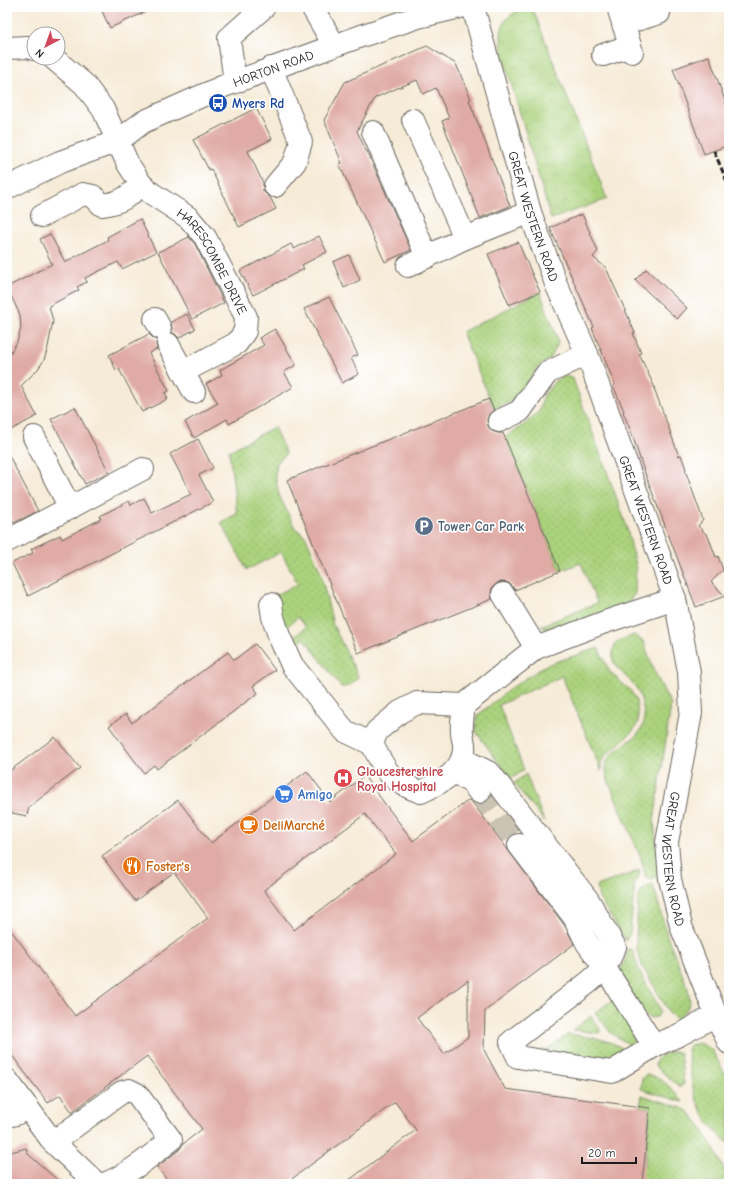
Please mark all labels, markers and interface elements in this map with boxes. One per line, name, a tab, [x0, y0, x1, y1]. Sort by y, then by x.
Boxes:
north arrow	[26, 26, 66, 66]
text: N	[33, 46, 47, 60]
street label: HORTON ROAD	[231, 47, 316, 90]
bus stop icon: Myers Rd	[207, 92, 229, 114]
place label: Myers Rd	[232, 96, 284, 111]
street label: GREAT WESTERN ROAD	[505, 150, 561, 284]
street label: HARESCOMBE DRIVE	[174, 205, 250, 317]
street label: GREAT WESTERN ROAD	[616, 453, 676, 586]
parking icon: Tower Car Park	[413, 515, 435, 537]
place label: Tower Car Park	[438, 519, 525, 534]
place label: Gloucestershire Royal Hospital	[357, 764, 444, 794]
hospital icon: Gloucestershire Royal Hospital	[332, 767, 354, 789]
supermarket icon: Amigo	[273, 783, 295, 805]
place label: Amigo	[298, 787, 333, 802]
street label: GREAT WESTERN ROAD	[658, 791, 688, 928]
cafe icon: DeliMarché	[238, 814, 260, 836]
place label: DeliMarché	[263, 818, 326, 833]
restaurant icon: Foster's	[121, 855, 143, 877]
place label: Foster's	[146, 859, 190, 874]
scale bar	[582, 1139, 636, 1165]
text: 20 m	[588, 1146, 616, 1160]

